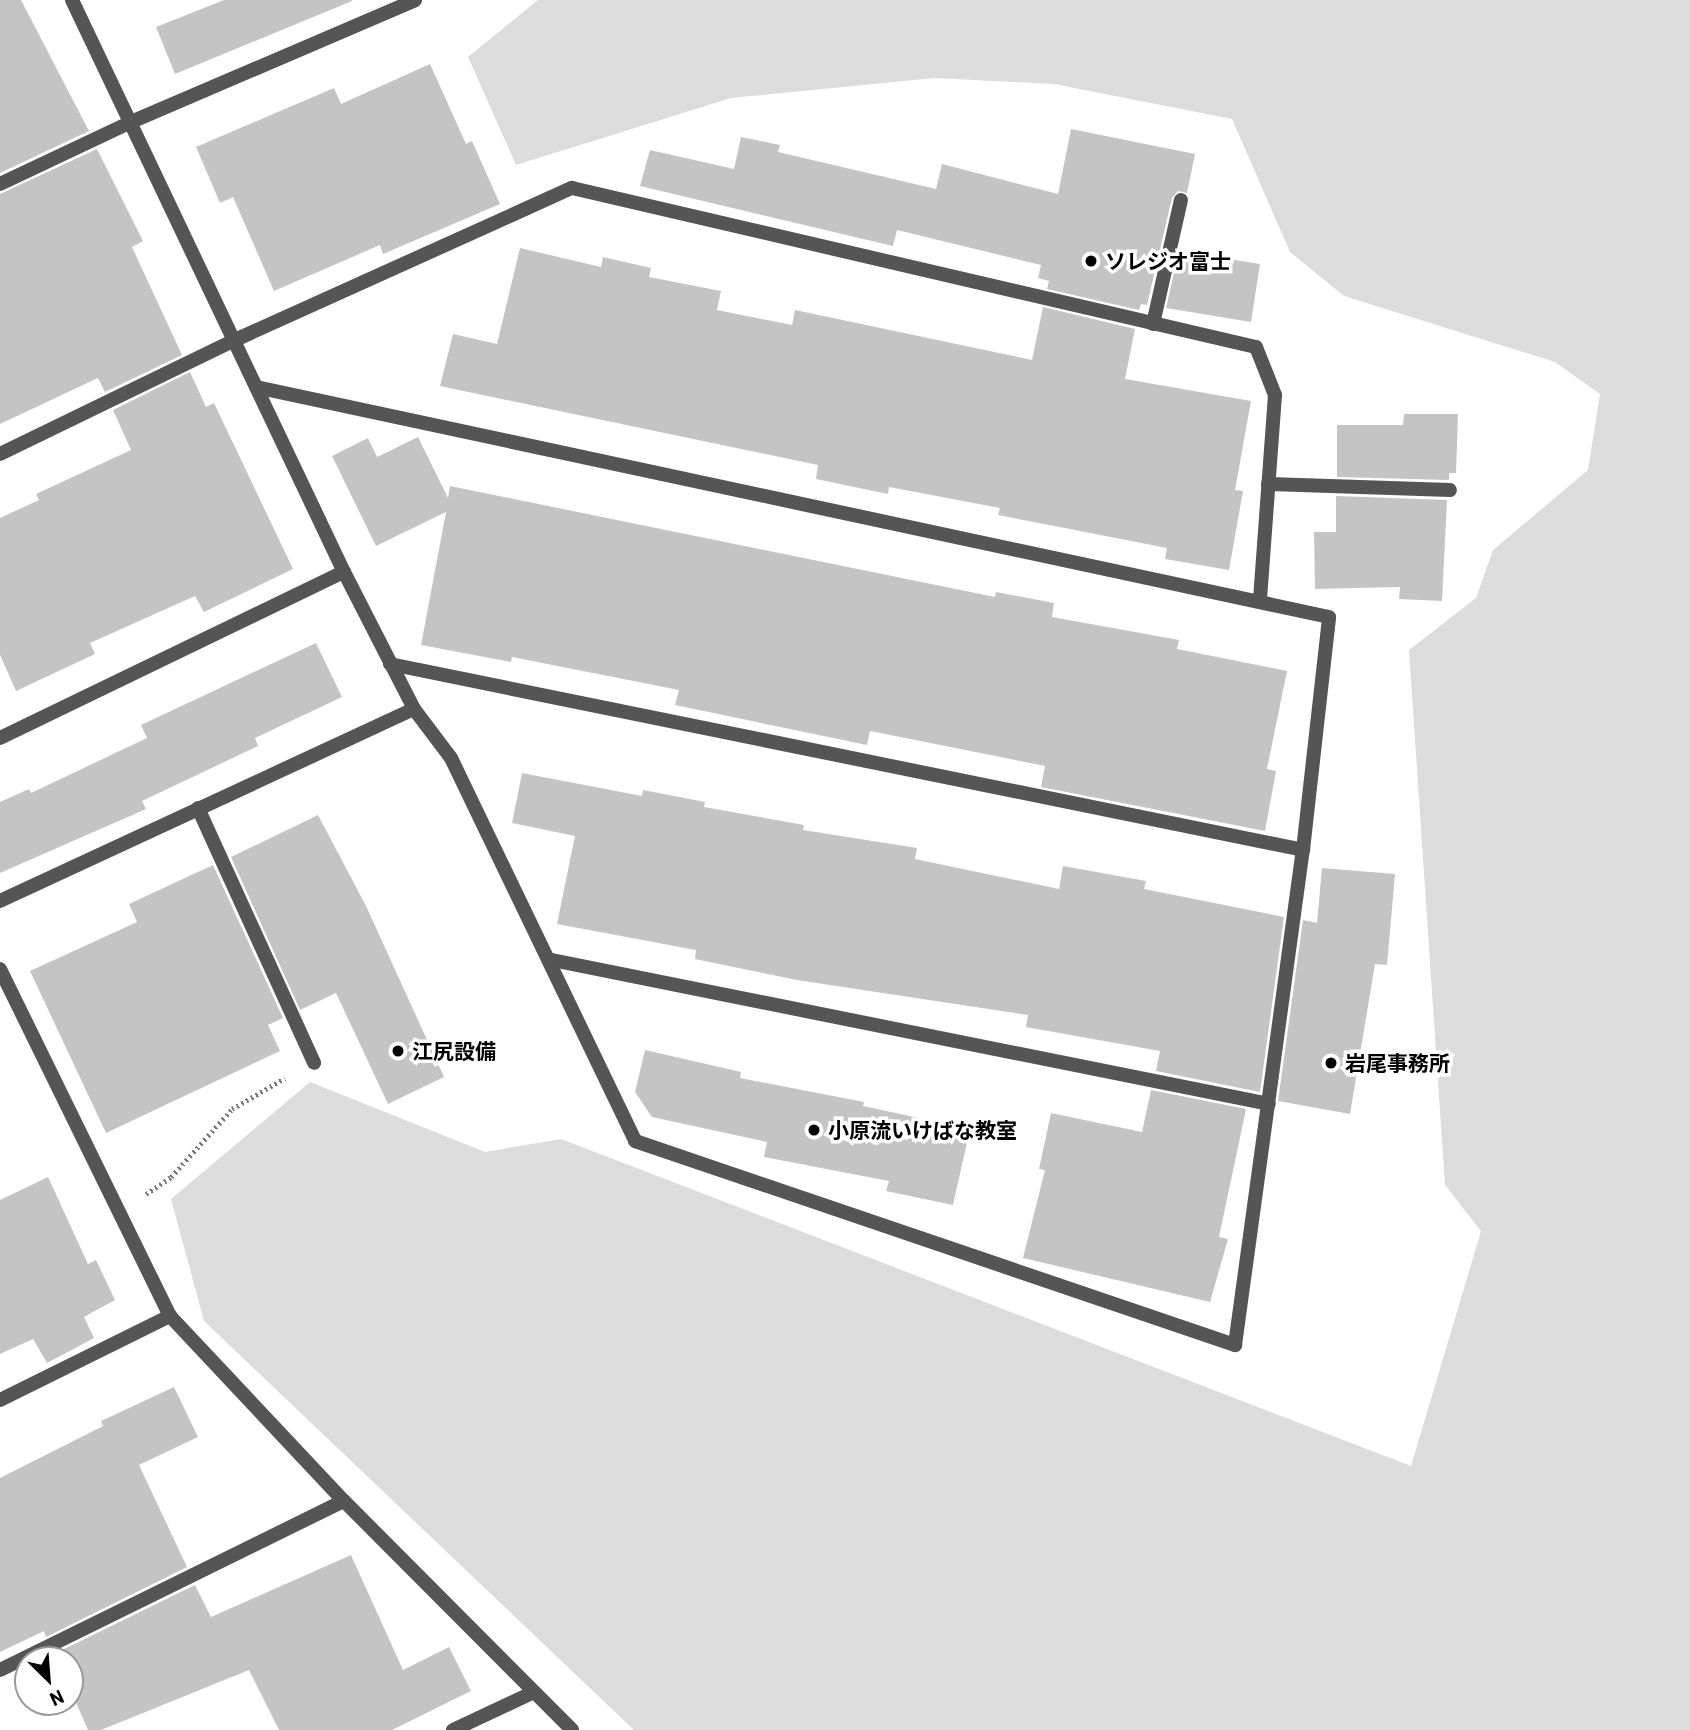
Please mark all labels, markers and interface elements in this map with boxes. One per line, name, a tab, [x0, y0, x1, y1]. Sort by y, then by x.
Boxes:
place label: ソレジオ富士	[1105, 248, 1231, 274]
marker: ソレジオ富士	[1083, 253, 1099, 269]
place label: 江尻設備	[412, 1038, 496, 1064]
marker: 江尻設備	[390, 1043, 406, 1059]
place label: 岩尾事務所	[1345, 1050, 1450, 1076]
marker: 岩尾事務所	[1323, 1055, 1339, 1071]
place label: 小原流いけばな教室	[828, 1117, 1017, 1143]
marker: 小原流いけばな教室	[806, 1122, 822, 1138]
north arrow	[14, 1646, 84, 1716]
text: N	[47, 1686, 68, 1712]

